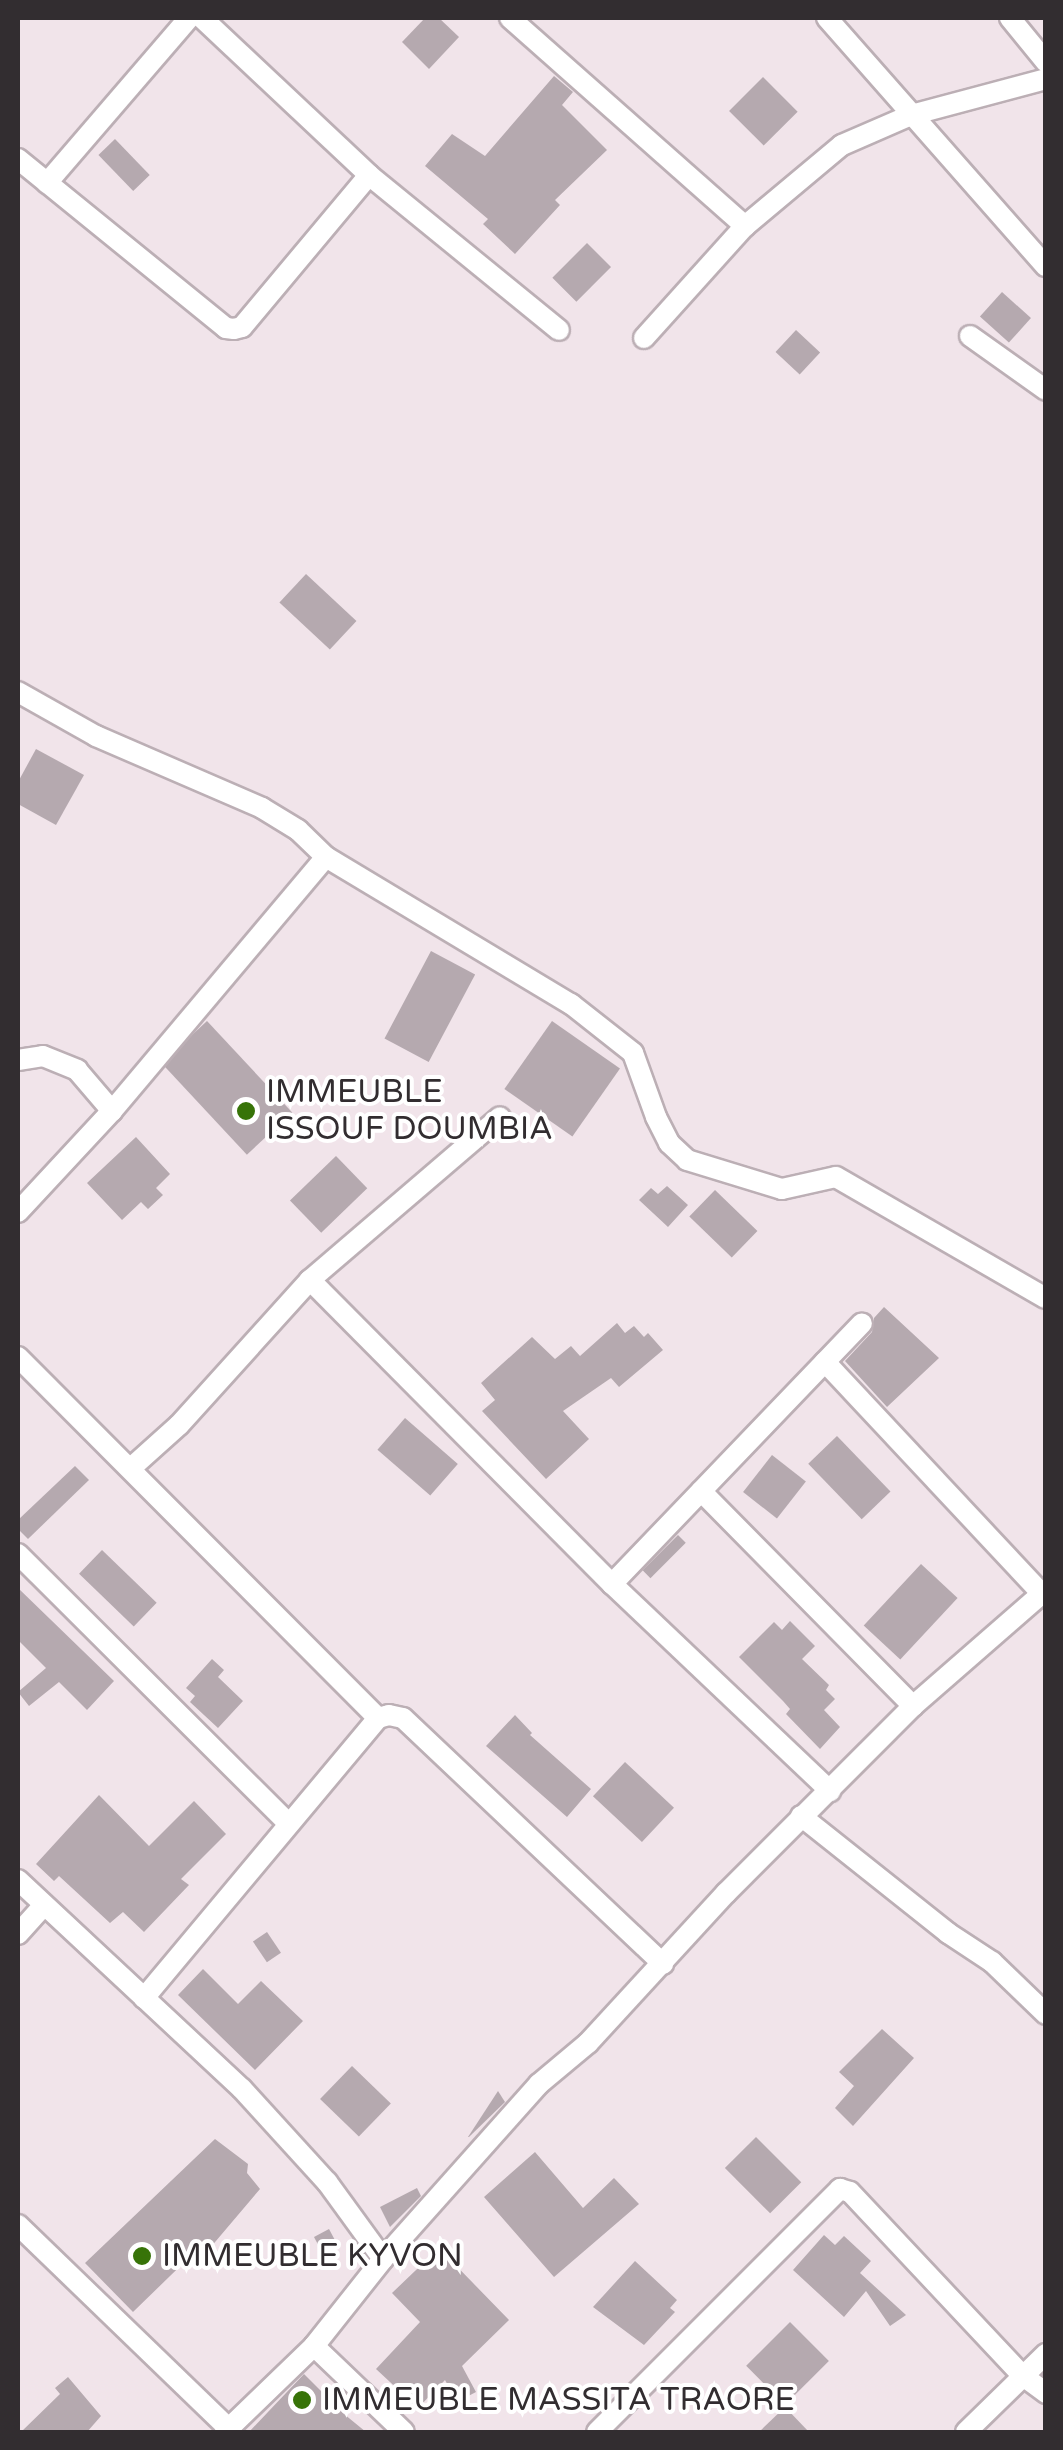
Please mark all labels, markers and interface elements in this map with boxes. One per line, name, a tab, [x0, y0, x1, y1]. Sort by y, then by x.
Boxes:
place label: IMMEUBLE ISSOUF DOUMBIA	[266, 1074, 553, 1149]
marker: IMMEUBLE ISSOUF DOUMBIA	[235, 1100, 257, 1122]
place label: IMMEUBLE KYVON	[162, 2237, 463, 2275]
marker: IMMEUBLE KYVON	[131, 2245, 153, 2267]
place label: IMMEUBLE MASSITA TRAORE	[322, 2381, 795, 2419]
marker: IMMEUBLE MASSITA TRAORE	[291, 2389, 313, 2411]

